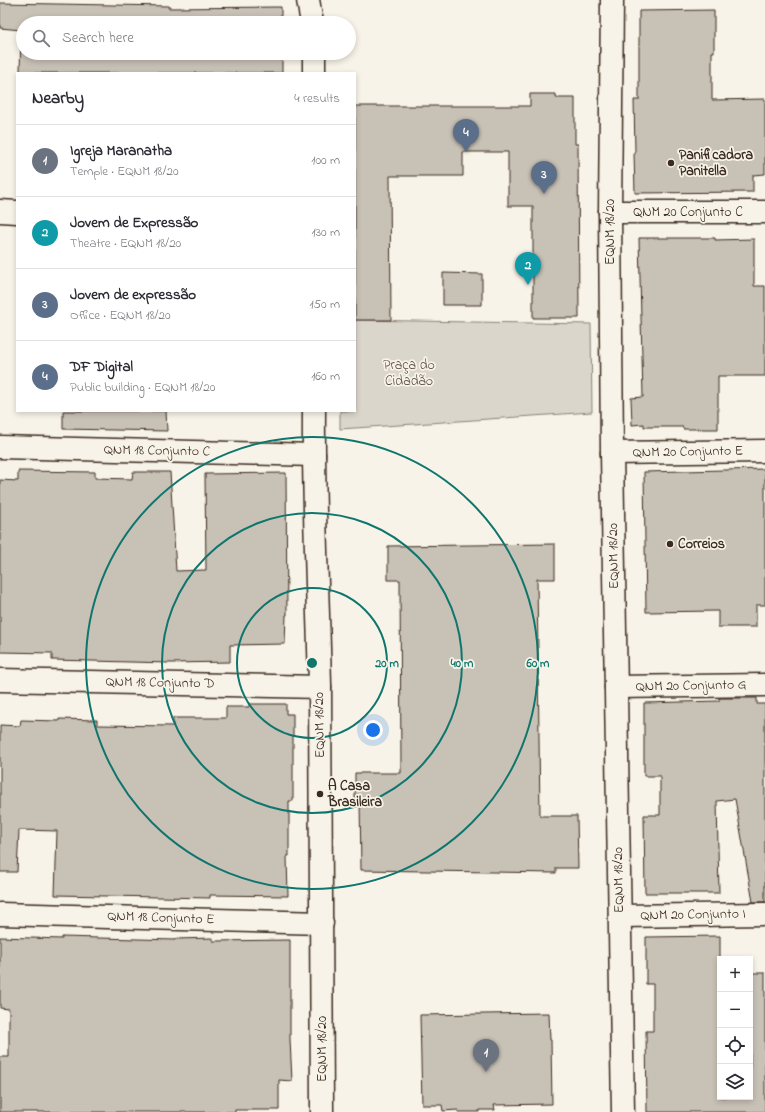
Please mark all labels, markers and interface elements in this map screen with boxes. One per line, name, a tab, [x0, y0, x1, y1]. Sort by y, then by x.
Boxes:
search box	[16, 16, 356, 60]
icon: search	[30, 27, 52, 49]
text: Search here	[62, 27, 134, 49]
text: Nearby	[32, 86, 84, 111]
text: 4 results	[294, 89, 340, 108]
pin: 4	[453, 119, 479, 152]
text: Igreja Maranatha	[70, 140, 172, 162]
place label: Panificadora Panitella	[679, 145, 754, 182]
text: 1	[43, 151, 47, 170]
text: 100 m	[311, 151, 340, 170]
marker: Panificadora Panitella	[666, 158, 676, 168]
pin: 3	[531, 161, 557, 194]
text: Temple · EQNM 18/20	[70, 162, 179, 181]
street label: EQNM 18/20	[600, 199, 621, 265]
street label: QNM 20 Conjunto C	[633, 202, 743, 223]
text: Jovem de Expressão	[70, 212, 198, 234]
text: 2	[42, 223, 48, 242]
text: 130 m	[312, 223, 340, 242]
text: Theatre · EQNM 18/20	[70, 234, 181, 253]
pin: 2	[515, 252, 541, 285]
text: Jovem de expressão	[70, 284, 196, 306]
text: 3	[42, 295, 48, 314]
text: 150 m	[309, 295, 340, 314]
text: Office · EQNM 18/20	[70, 306, 171, 325]
park label: Praça do Cidadão	[383, 355, 435, 392]
text: DF Digital	[70, 356, 133, 378]
text: 4	[42, 367, 48, 386]
text: 160 m	[311, 367, 340, 386]
text: Public building · EQNM 18/20	[70, 378, 215, 397]
street label: QNM 18 Conjunto C	[104, 440, 211, 462]
street label: QNM 20 Conjunto E	[633, 441, 743, 463]
street label: EQNM 18/20	[603, 523, 625, 589]
place label: Correios	[678, 534, 725, 555]
marker: Correios	[665, 539, 675, 549]
text: 20 m	[374, 655, 399, 673]
text: 40 m	[450, 655, 474, 673]
text: 60 m	[526, 655, 550, 673]
centre of rings	[305, 656, 319, 670]
street label: QNM 18 Conjunto D	[105, 672, 215, 694]
street label: QNM 20 Conjunto G	[635, 675, 747, 697]
street label: EQNM 18/20	[309, 692, 331, 758]
your location	[363, 720, 383, 740]
place label: A Casa Brasileira	[327, 776, 382, 813]
marker: A Casa Brasileira	[315, 789, 325, 799]
street label: EQNM 18/20	[608, 847, 630, 913]
street label: QNM 20 Conjunto I	[640, 904, 746, 926]
street label: QNM 18 Conjunto E	[107, 906, 215, 930]
map controls	[717, 956, 753, 1100]
button: +	[717, 956, 753, 992]
button: −	[717, 992, 753, 1028]
street label: EQNM 18/20	[312, 1016, 333, 1082]
button: locate	[717, 1028, 753, 1064]
pin: 1	[473, 1039, 499, 1072]
button: layers	[717, 1064, 753, 1100]

